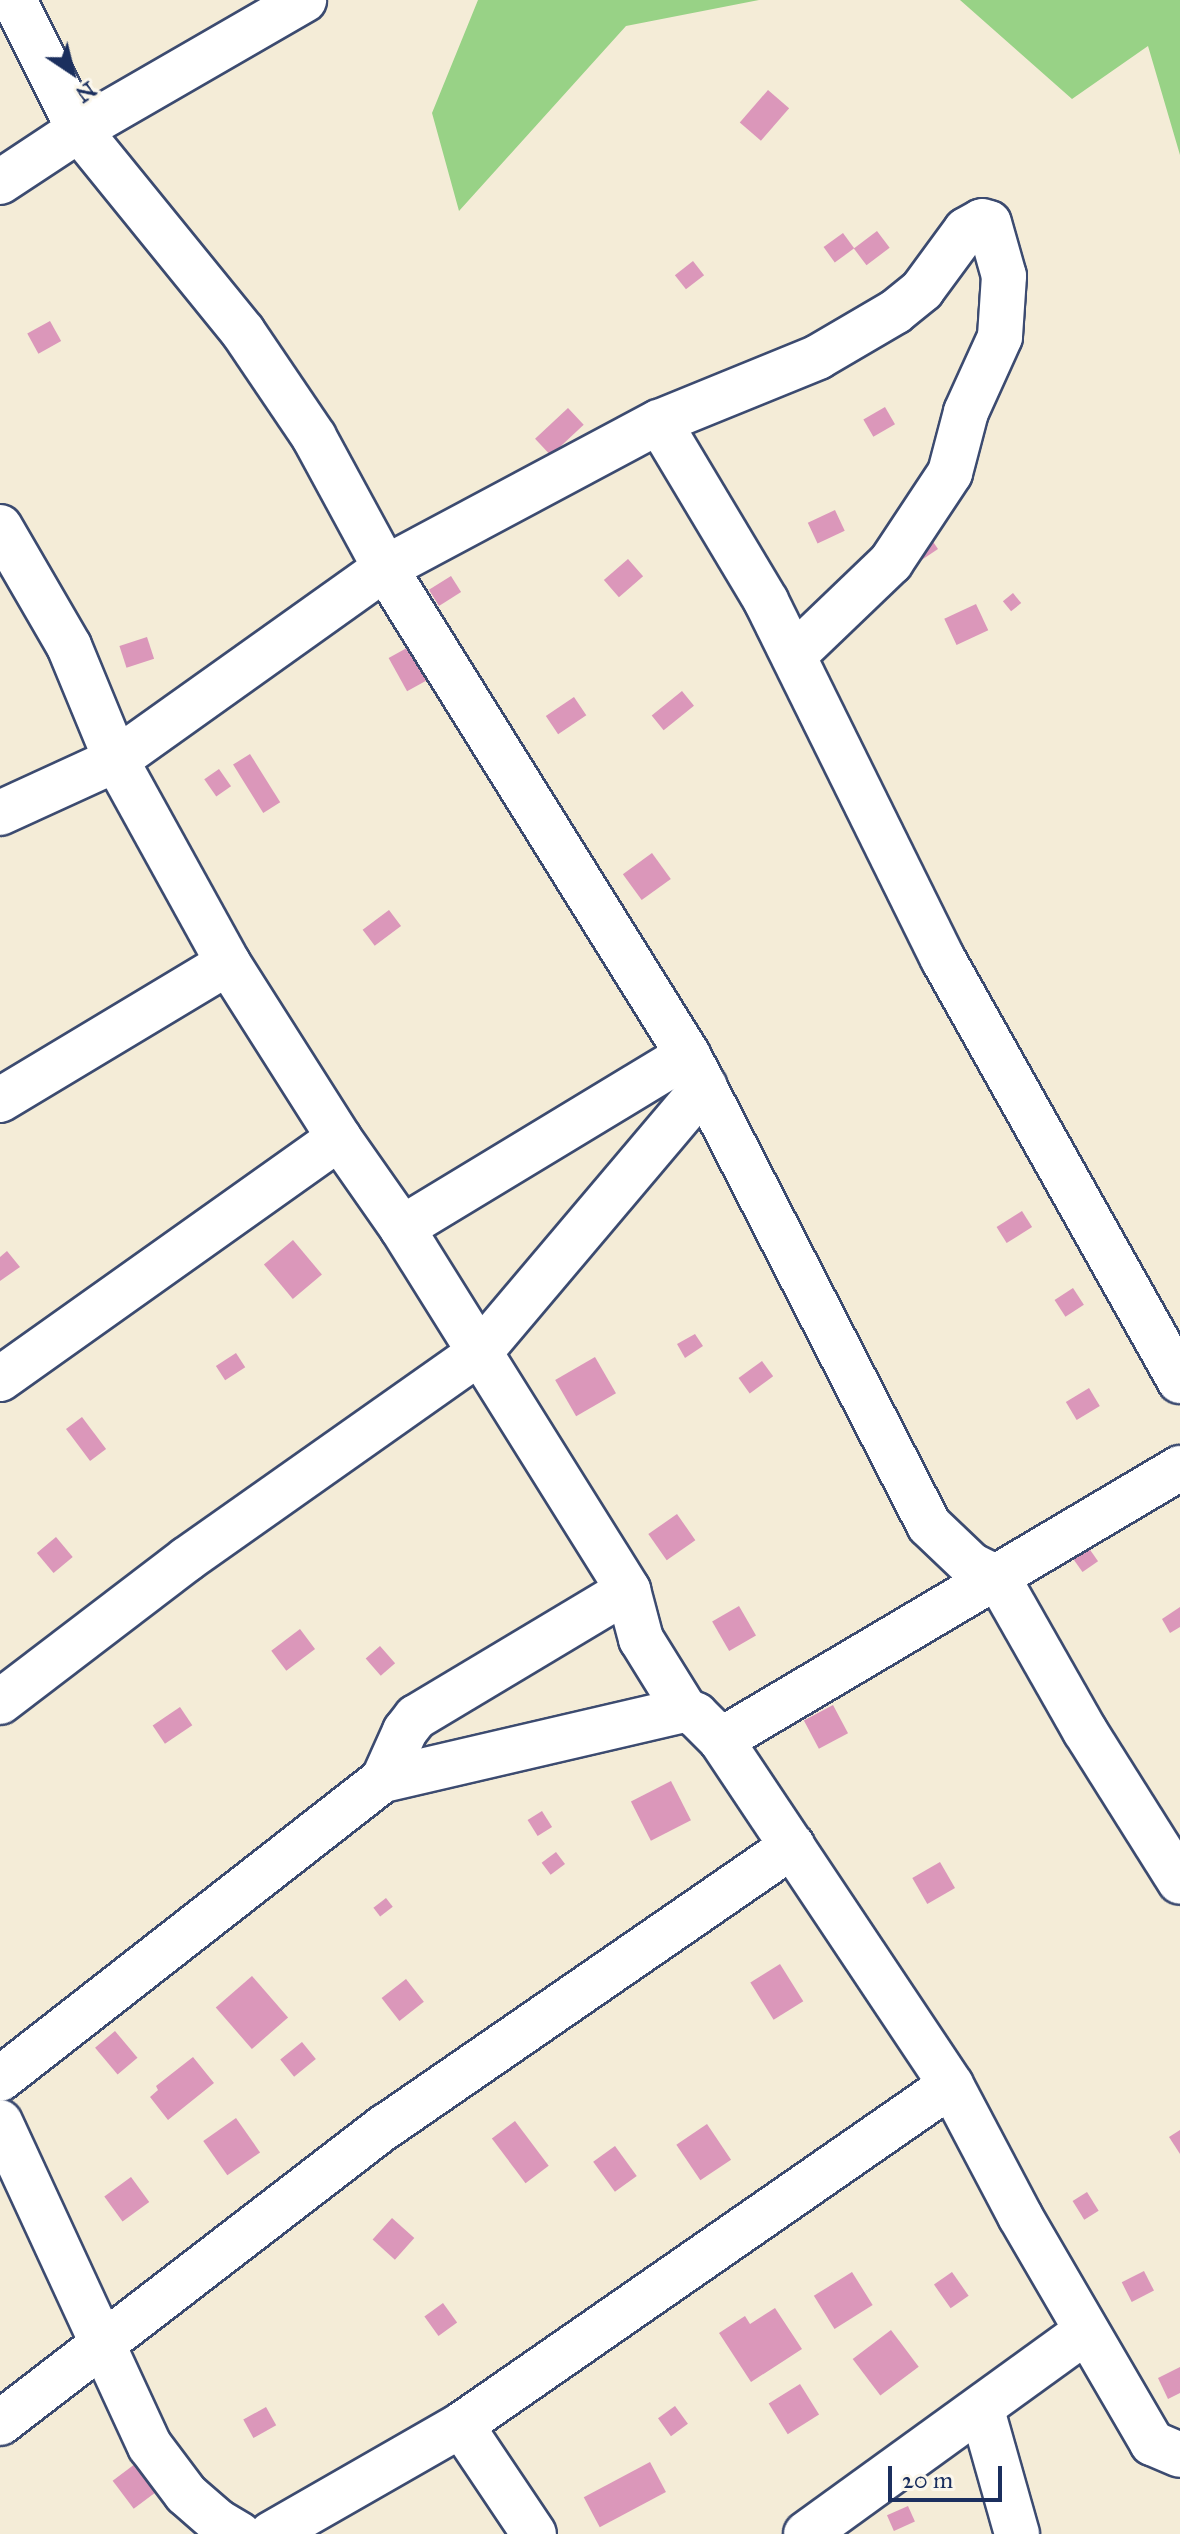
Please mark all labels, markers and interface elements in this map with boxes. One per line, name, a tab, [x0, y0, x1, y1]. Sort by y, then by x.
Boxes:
north arrow	[32, 32, 112, 112]
text: N	[71, 76, 101, 108]
scale bar	[892, 2450, 1006, 2500]
text: 20 m	[902, 2465, 953, 2495]

